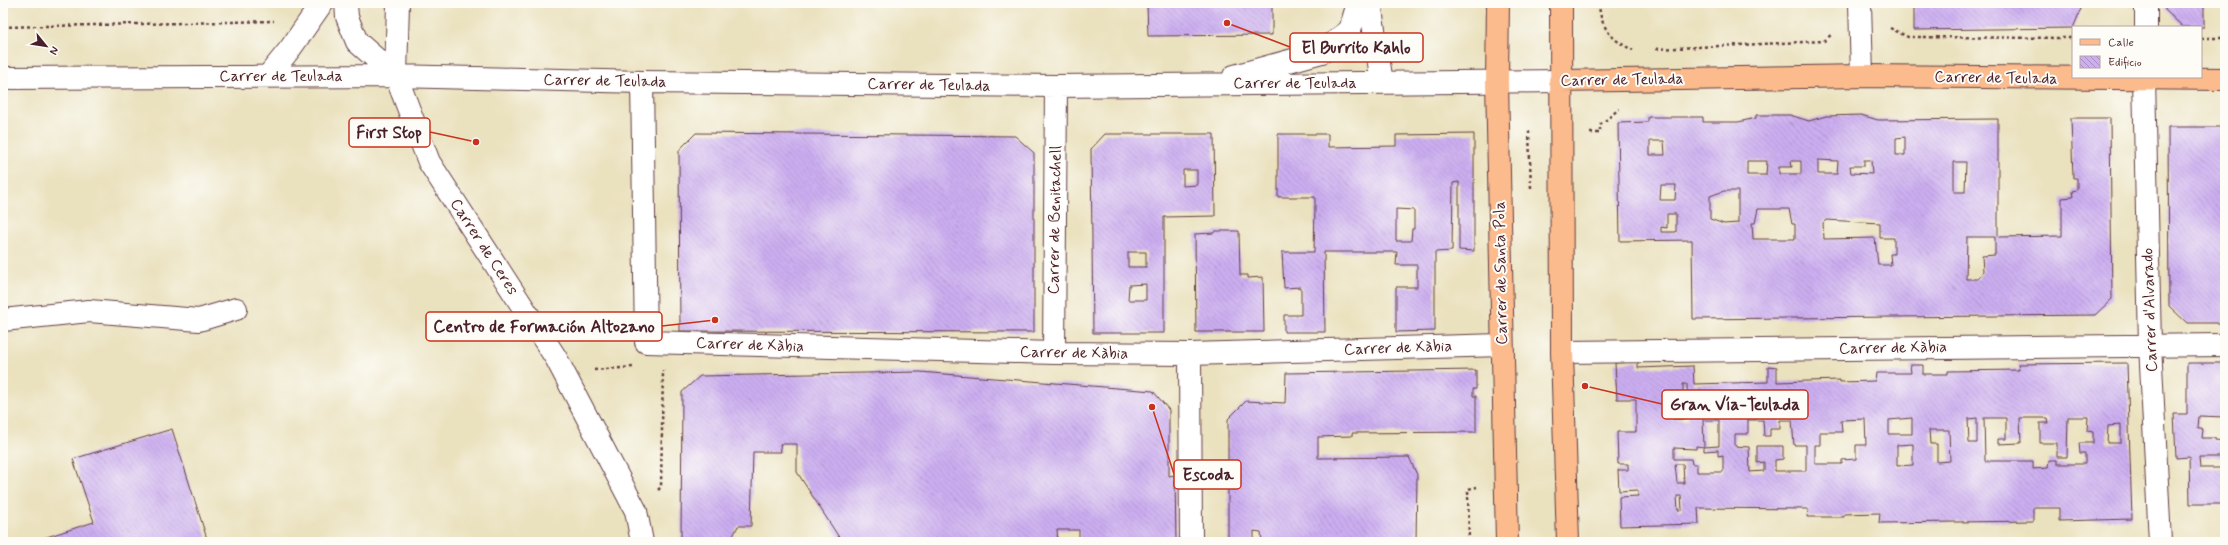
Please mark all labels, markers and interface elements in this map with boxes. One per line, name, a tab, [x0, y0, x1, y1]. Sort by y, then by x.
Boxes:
north arrow	[26, 26, 66, 66]
legend	[2072, 26, 2202, 78]
callout: El Burrito Kahlo	[1290, 33, 1423, 62]
text: Calle	[2108, 35, 2134, 51]
text: El Burrito Kahlo	[1301, 37, 1411, 59]
text: N	[46, 44, 62, 57]
text: Edificio	[2108, 55, 2142, 71]
street label: Carrer de Teulada	[219, 66, 343, 87]
street label: Carrer de Teulada	[1934, 66, 2058, 90]
street label: Carrer de Teulada	[1560, 68, 1684, 92]
street label: Carrer de Teulada	[543, 69, 667, 93]
street label: Carrer de Teulada	[867, 73, 991, 97]
street label: Carrer de Teulada	[1233, 73, 1357, 94]
callout: First Stop	[349, 118, 430, 147]
text: First Stop	[356, 122, 422, 144]
street label: Carrer de Benitachell	[1043, 145, 1067, 295]
street label: Carrer de Ceres	[445, 195, 523, 299]
street label: Carrer de Santa Pola	[1489, 201, 1513, 345]
street label: Carrer d'Alvarado	[2137, 247, 2163, 372]
callout: Centro de Formación Altozano	[426, 312, 662, 341]
text: Centro de Formación Altozano	[433, 316, 655, 338]
street label: Carrer de Xàbia	[696, 333, 805, 357]
street label: Carrer de Xàbia	[1344, 336, 1453, 360]
street label: Carrer de Xàbia	[1839, 337, 1947, 359]
street label: Carrer de Xàbia	[1020, 342, 1128, 364]
callout: Gran Vía-Teulada	[1662, 390, 1808, 419]
text: Gran Vía-Teulada	[1670, 394, 1800, 416]
callout: Escoda	[1174, 460, 1241, 489]
text: Escoda	[1182, 464, 1234, 486]

